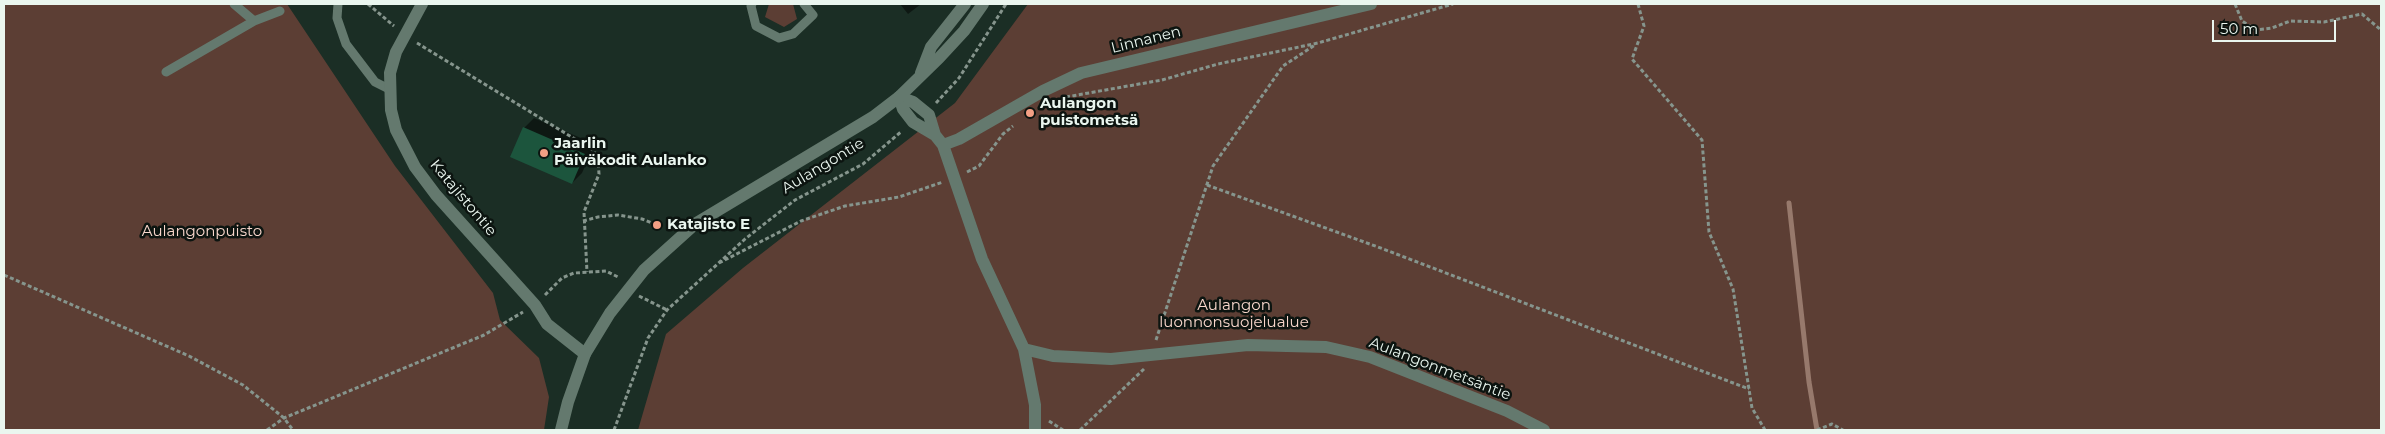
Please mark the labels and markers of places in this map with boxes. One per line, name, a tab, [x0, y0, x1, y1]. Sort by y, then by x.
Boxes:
place label: Aulangon puistometsä	[1040, 95, 1138, 130]
marker: Aulangon puistometsä	[1024, 107, 1036, 119]
place label: Jaarlin Päiväkodit Aulanko	[554, 135, 706, 170]
marker: Jaarlin Päiväkodit Aulanko	[538, 147, 550, 159]
place label: Katajisto E	[667, 216, 750, 234]
marker: Katajisto E	[651, 219, 663, 231]

